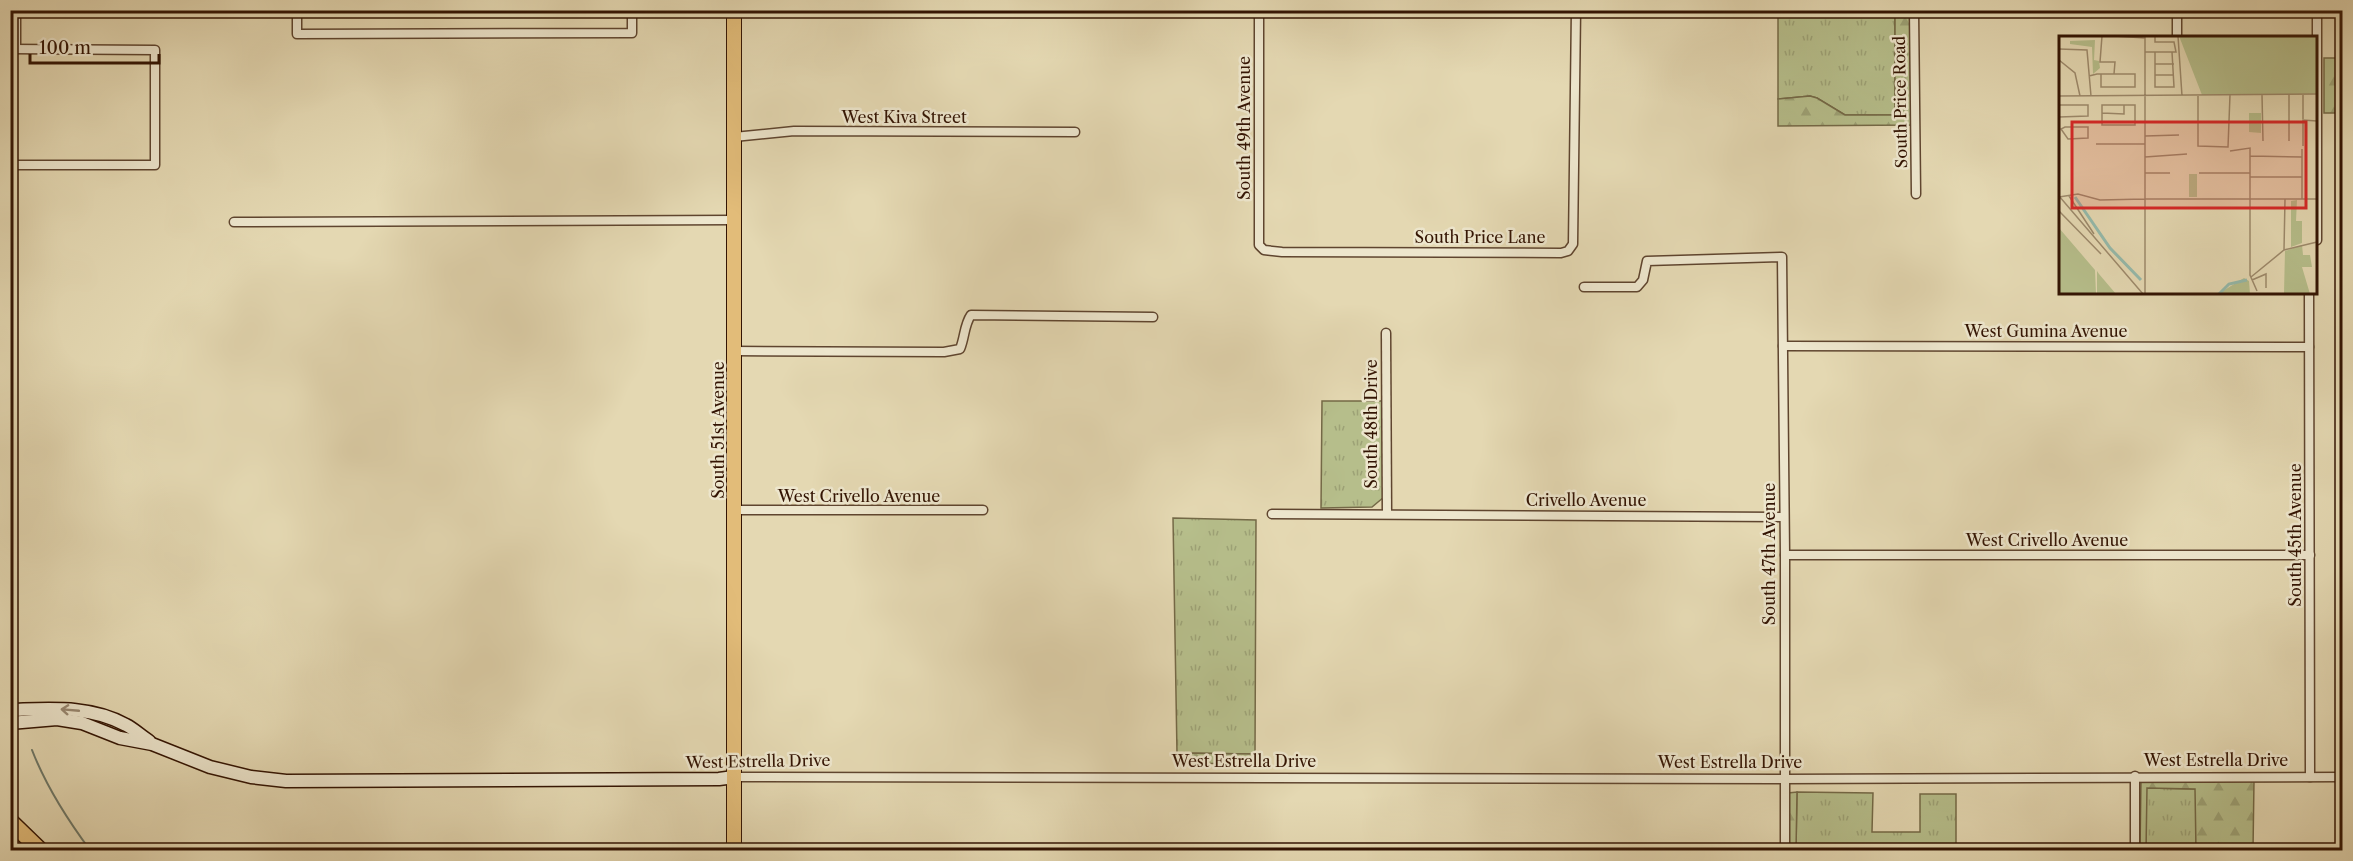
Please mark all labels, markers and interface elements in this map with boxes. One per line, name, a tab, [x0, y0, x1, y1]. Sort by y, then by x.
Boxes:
scale bar	[30, 27, 159, 65]
street label: South Price Road	[1889, 35, 1911, 168]
inset map	[2059, 36, 2317, 294]
text: 100 m	[39, 37, 91, 59]
street label: South 49th Avenue	[1234, 56, 1254, 200]
street label: West Kiva Street	[840, 107, 967, 127]
street label: South Price Lane	[1415, 227, 1545, 247]
street label: West Gumina Avenue	[1963, 321, 2128, 341]
street label: South 48th Drive	[1361, 359, 1381, 489]
street label: South 51st Avenue	[708, 361, 728, 499]
street label: South 45th Avenue	[2285, 463, 2305, 607]
street label: South 47th Avenue	[1759, 483, 1779, 625]
street label: West Crivello Avenue	[777, 486, 940, 506]
street label: Crivello Avenue	[1526, 490, 1646, 510]
street label: West Crivello Avenue	[1965, 530, 2128, 550]
one-way arrow	[60, 704, 80, 715]
street label: West Estrella Drive	[685, 750, 830, 772]
street label: West Estrella Drive	[2143, 750, 2288, 770]
street label: West Estrella Drive	[1171, 751, 1316, 771]
street label: West Estrella Drive	[1657, 752, 1802, 772]

